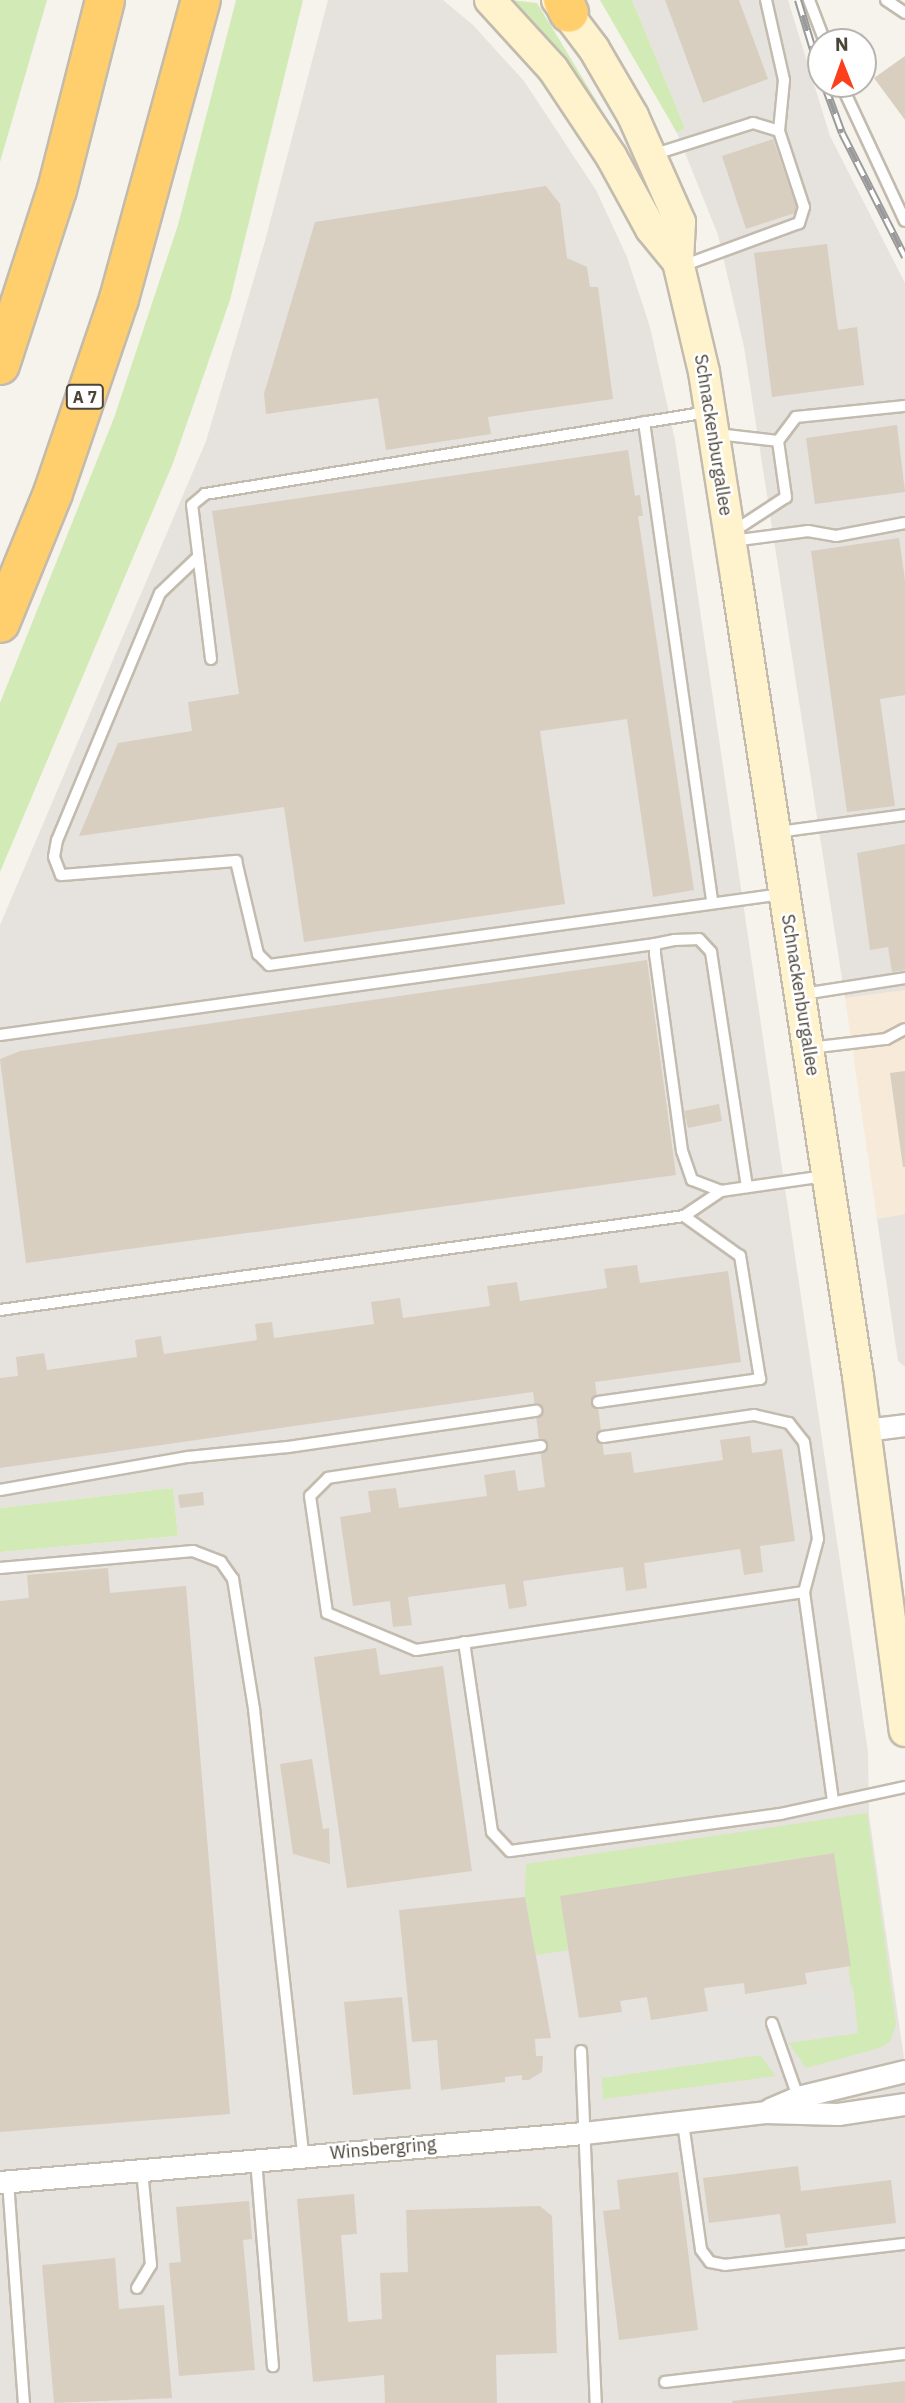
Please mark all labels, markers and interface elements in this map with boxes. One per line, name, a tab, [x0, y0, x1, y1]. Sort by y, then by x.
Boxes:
north arrow	[807, 28, 877, 98]
text: N	[835, 32, 849, 56]
street label: Schnackenburgallee	[690, 353, 736, 517]
road number: A 7	[66, 384, 104, 410]
street label: Schnackenburgallee	[777, 913, 823, 1077]
street label: Winsbergring	[329, 2134, 437, 2164]

